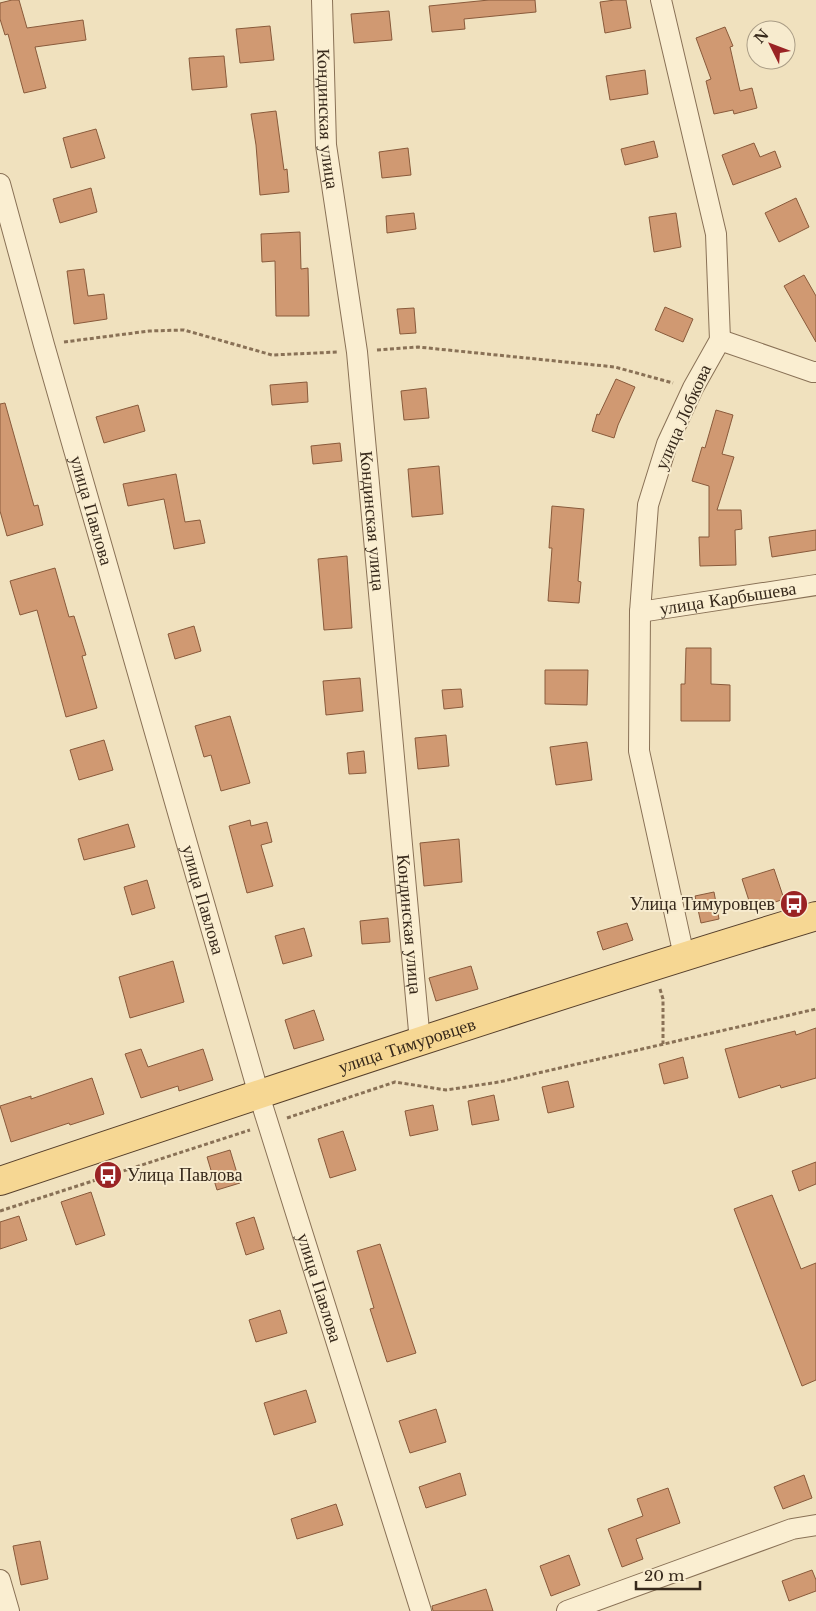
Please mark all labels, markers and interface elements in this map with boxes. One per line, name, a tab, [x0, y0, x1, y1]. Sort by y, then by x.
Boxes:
north arrow	[746, 20, 796, 70]
text: N	[750, 25, 772, 47]
street label: Кондинская улица	[312, 48, 343, 190]
street label: улица Лобкова	[650, 361, 716, 473]
street label: Кондинская улица	[355, 450, 390, 592]
street label: улица Павлова	[65, 453, 118, 568]
street label: улица Карбышева	[658, 577, 798, 620]
street label: улица Павлова	[177, 842, 229, 957]
street label: Кондинская улица	[392, 853, 427, 995]
bus stop icon: Улица Тимуровцев	[779, 889, 809, 919]
place label: Улица Тимуровцев	[630, 893, 775, 915]
street label: улица Тимуровцев	[336, 1013, 478, 1078]
bus stop icon: Улица Павлова	[93, 1160, 123, 1190]
place label: Улица Павлова	[127, 1164, 243, 1186]
street label: улица Павлова	[292, 1230, 347, 1345]
scale bar	[636, 1558, 700, 1590]
text: 20 m	[644, 1566, 684, 1585]

